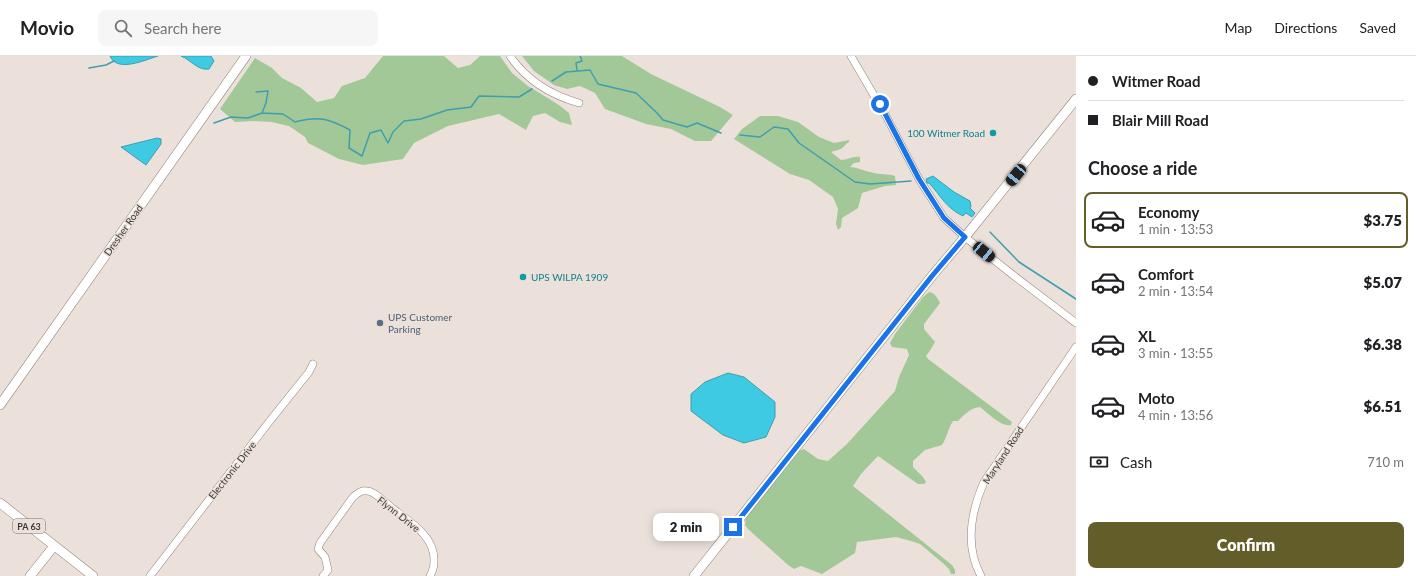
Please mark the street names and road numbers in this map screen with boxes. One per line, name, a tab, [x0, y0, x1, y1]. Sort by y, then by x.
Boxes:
street label: Dresher Road	[101, 202, 145, 258]
street label: Maryland Road	[980, 424, 1026, 486]
street label: Electronic Drive	[206, 439, 258, 501]
street label: Flynn Drive	[375, 494, 423, 534]
road number: PA 63	[13, 519, 45, 533]

